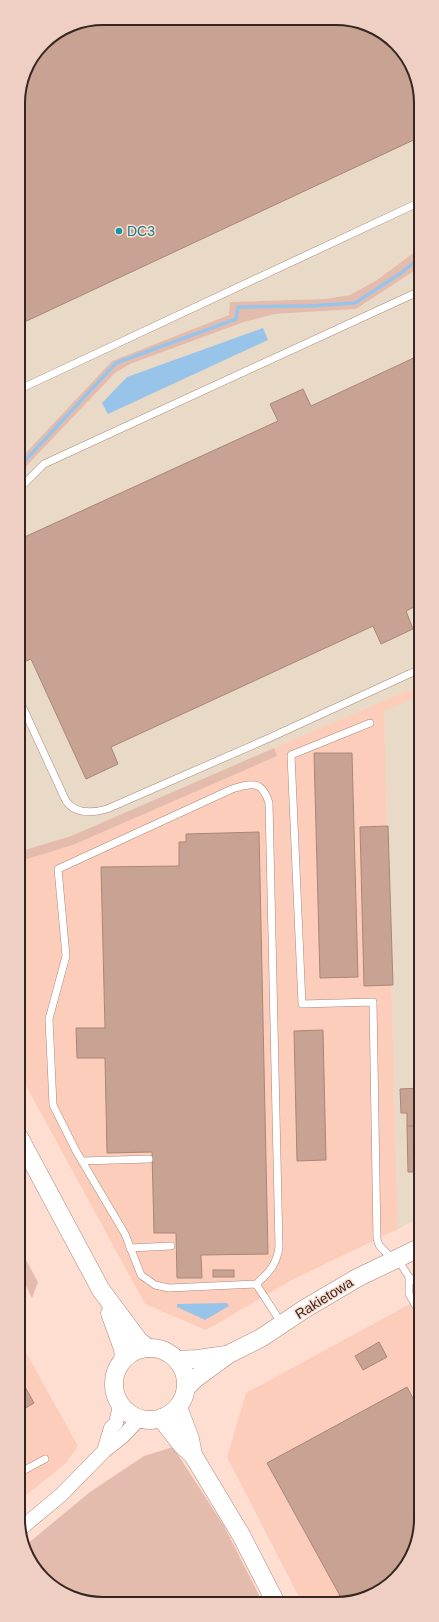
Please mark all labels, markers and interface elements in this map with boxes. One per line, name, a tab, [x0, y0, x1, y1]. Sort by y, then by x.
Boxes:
place label: DC3	[127, 223, 155, 239]
marker: DC3	[114, 226, 124, 236]
street label: Rakietowa	[292, 1274, 356, 1322]

